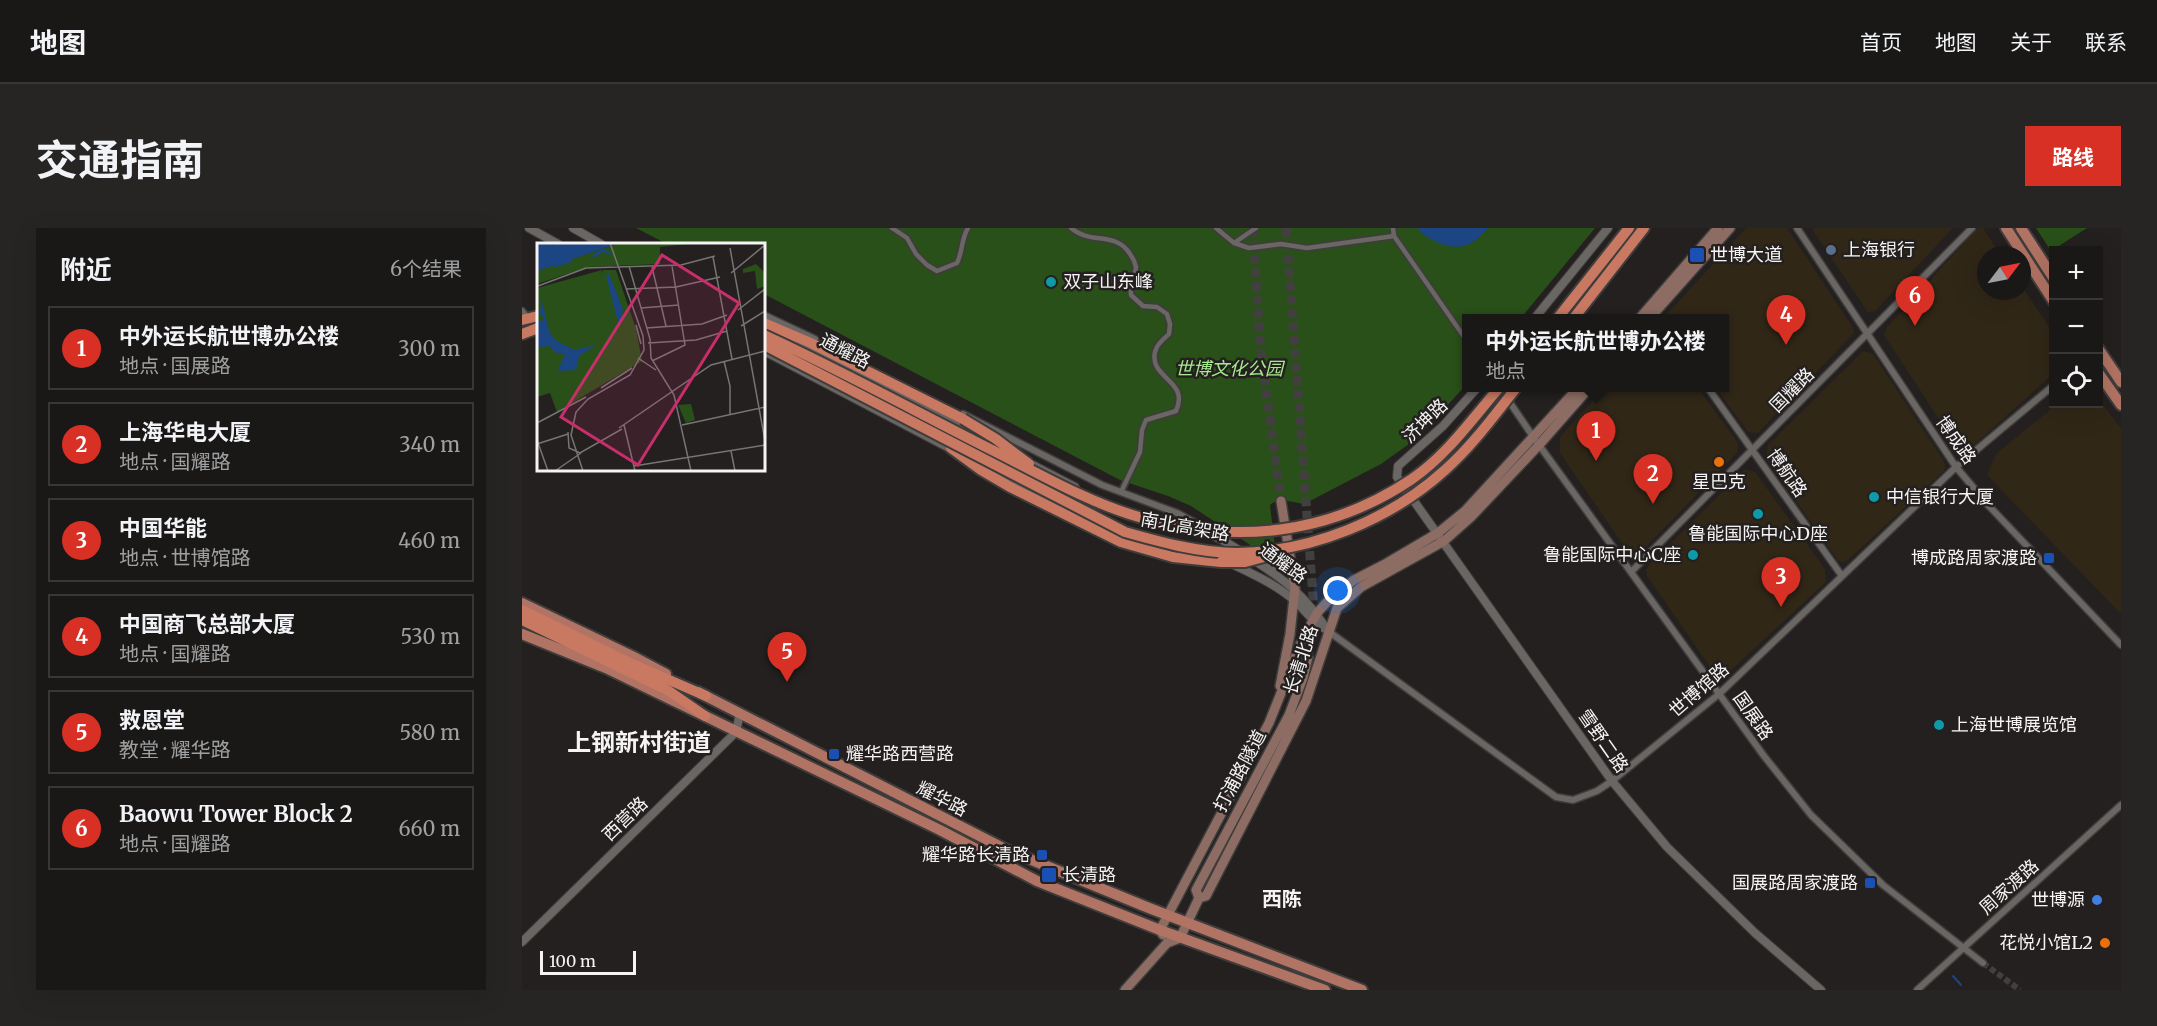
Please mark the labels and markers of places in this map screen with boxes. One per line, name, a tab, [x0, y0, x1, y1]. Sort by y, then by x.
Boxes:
place label: 上海银行	[1843, 238, 1915, 261]
place label: 世博大道	[1710, 243, 1782, 266]
marker: 上海银行	[1824, 243, 1838, 257]
marker: 世博大道	[1688, 246, 1706, 264]
place label: 双子山东峰	[1063, 270, 1153, 293]
marker: 双子山东峰	[1044, 275, 1058, 289]
pin: 6	[1896, 276, 1934, 326]
pin: 4	[1766, 296, 1806, 345]
pin: 1	[1576, 412, 1616, 461]
pin: 2	[1634, 454, 1672, 504]
marker: 星巴克	[1712, 455, 1726, 469]
place label: 星巴克	[1692, 470, 1746, 493]
place label: 中信银行大厦	[1886, 485, 1994, 508]
marker: 中信银行大厦	[1867, 490, 1881, 504]
marker: 鲁能国际中心D座	[1751, 507, 1765, 521]
place label: 鲁能国际中心D座	[1688, 522, 1828, 545]
place label: 鲁能国际中心C座	[1543, 543, 1681, 566]
place label: 博成路周家渡路	[1911, 546, 2037, 569]
marker: 鲁能国际中心C座	[1686, 548, 1700, 562]
marker: 博成路周家渡路	[2042, 551, 2056, 565]
pin: 3	[1762, 558, 1800, 607]
pin: 5	[768, 632, 806, 682]
place label: 上海世博展览馆	[1951, 713, 2077, 736]
marker: 上海世博展览馆	[1932, 718, 1946, 732]
place label: 耀华路西营路	[846, 742, 954, 765]
marker: 耀华路西营路	[827, 747, 841, 761]
place label: 耀华路长清路	[922, 843, 1030, 866]
marker: 耀华路长清路	[1035, 848, 1049, 862]
place label: 长清路	[1062, 863, 1116, 886]
marker: 长清路	[1040, 866, 1058, 884]
place label: 国展路周家渡路	[1732, 871, 1858, 894]
marker: 国展路周家渡路	[1863, 876, 1877, 890]
place label: 世博源	[2031, 888, 2085, 911]
marker: 世博源	[2090, 893, 2104, 907]
place label: 花悦小馆L2	[1999, 931, 2093, 954]
marker: 花悦小馆L2	[2098, 936, 2112, 950]

